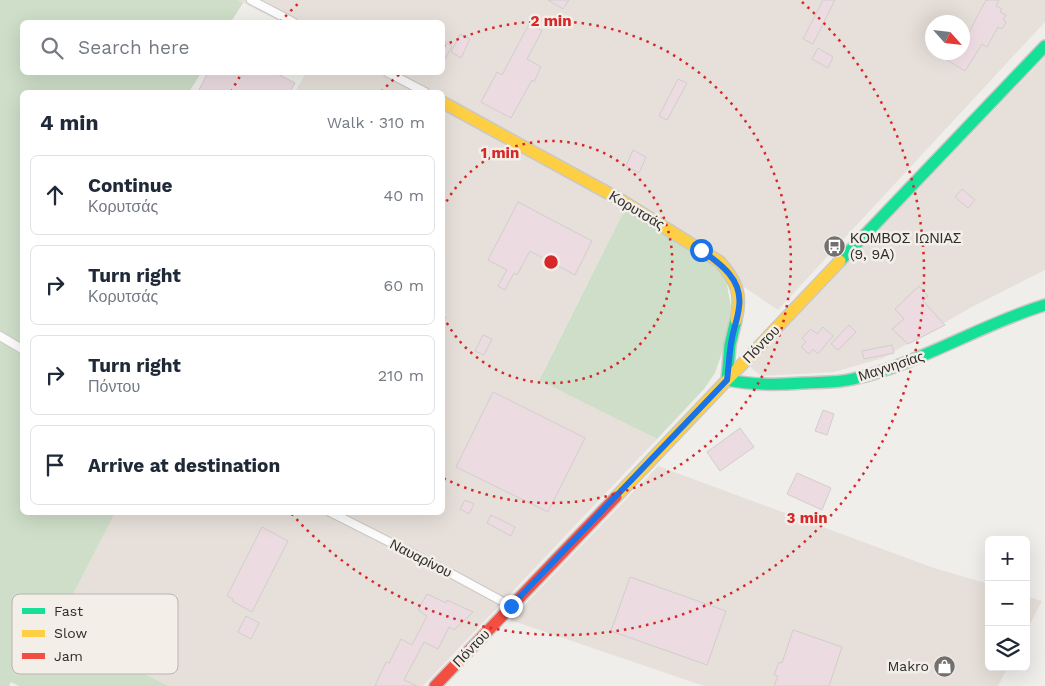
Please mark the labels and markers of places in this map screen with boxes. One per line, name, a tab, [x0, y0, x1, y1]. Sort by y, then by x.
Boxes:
place label: ΚΟΜΒΟΣ ΙΩΝΙΑΣ (9, 9Α)	[850, 230, 962, 262]
bus stop icon: ΚΟΜΒΟΣ ΙΩΝΙΑΣ (9, 9Α)	[822, 234, 846, 258]
centre of rings	[542, 253, 560, 271]
shop icon: Makro	[933, 654, 957, 678]
place label: Makro	[887, 658, 929, 674]

